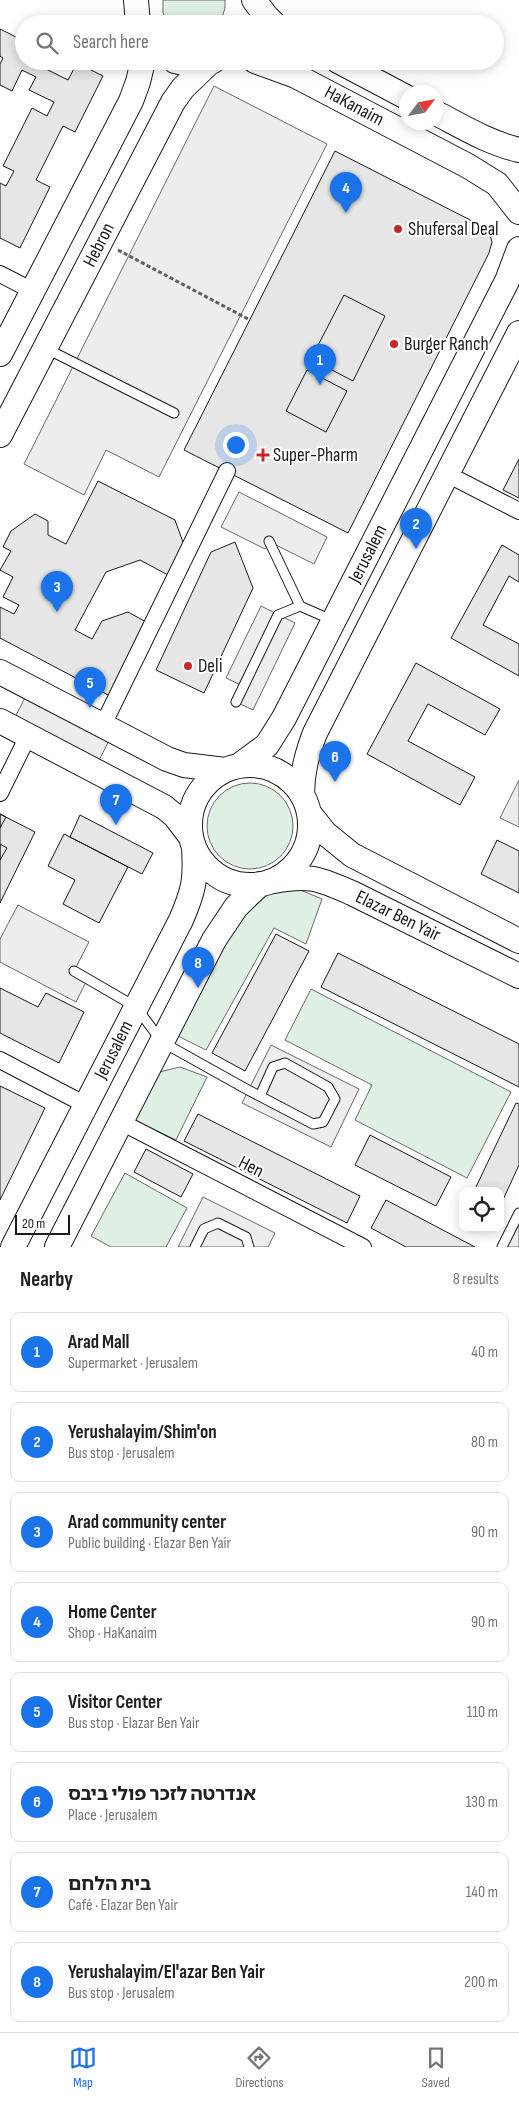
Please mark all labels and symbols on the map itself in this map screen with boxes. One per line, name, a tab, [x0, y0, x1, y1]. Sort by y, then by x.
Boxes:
street label: HaKanaim	[320, 81, 388, 131]
north arrow	[399, 85, 444, 130]
pin: 4	[330, 172, 362, 213]
place label: Shufersal Deal	[408, 218, 499, 241]
street label: Hebron	[78, 219, 120, 271]
marker: Shufersal Deal	[392, 223, 404, 235]
place label: Burger Ranch	[404, 333, 489, 356]
marker: Burger Ranch	[388, 338, 400, 350]
pin: 1	[304, 344, 336, 385]
your location	[223, 432, 249, 458]
place label: Super-Pharm	[273, 444, 358, 467]
marker: Super-Pharm	[257, 449, 269, 461]
pin: 2	[400, 508, 432, 549]
street label: Jerusalem	[343, 521, 392, 588]
pin: 3	[41, 571, 73, 612]
place label: Deli	[198, 655, 222, 678]
marker: Deli	[182, 660, 194, 672]
pin: 5	[74, 667, 106, 708]
pin: 6	[319, 741, 351, 782]
pin: 7	[100, 784, 132, 825]
street label: Elazar Ben Yair	[352, 886, 445, 947]
pin: 8	[182, 947, 214, 988]
street label: Jerusalem	[89, 1017, 138, 1084]
street label: Hen	[234, 1151, 268, 1183]
scale bar	[15, 1212, 70, 1235]

